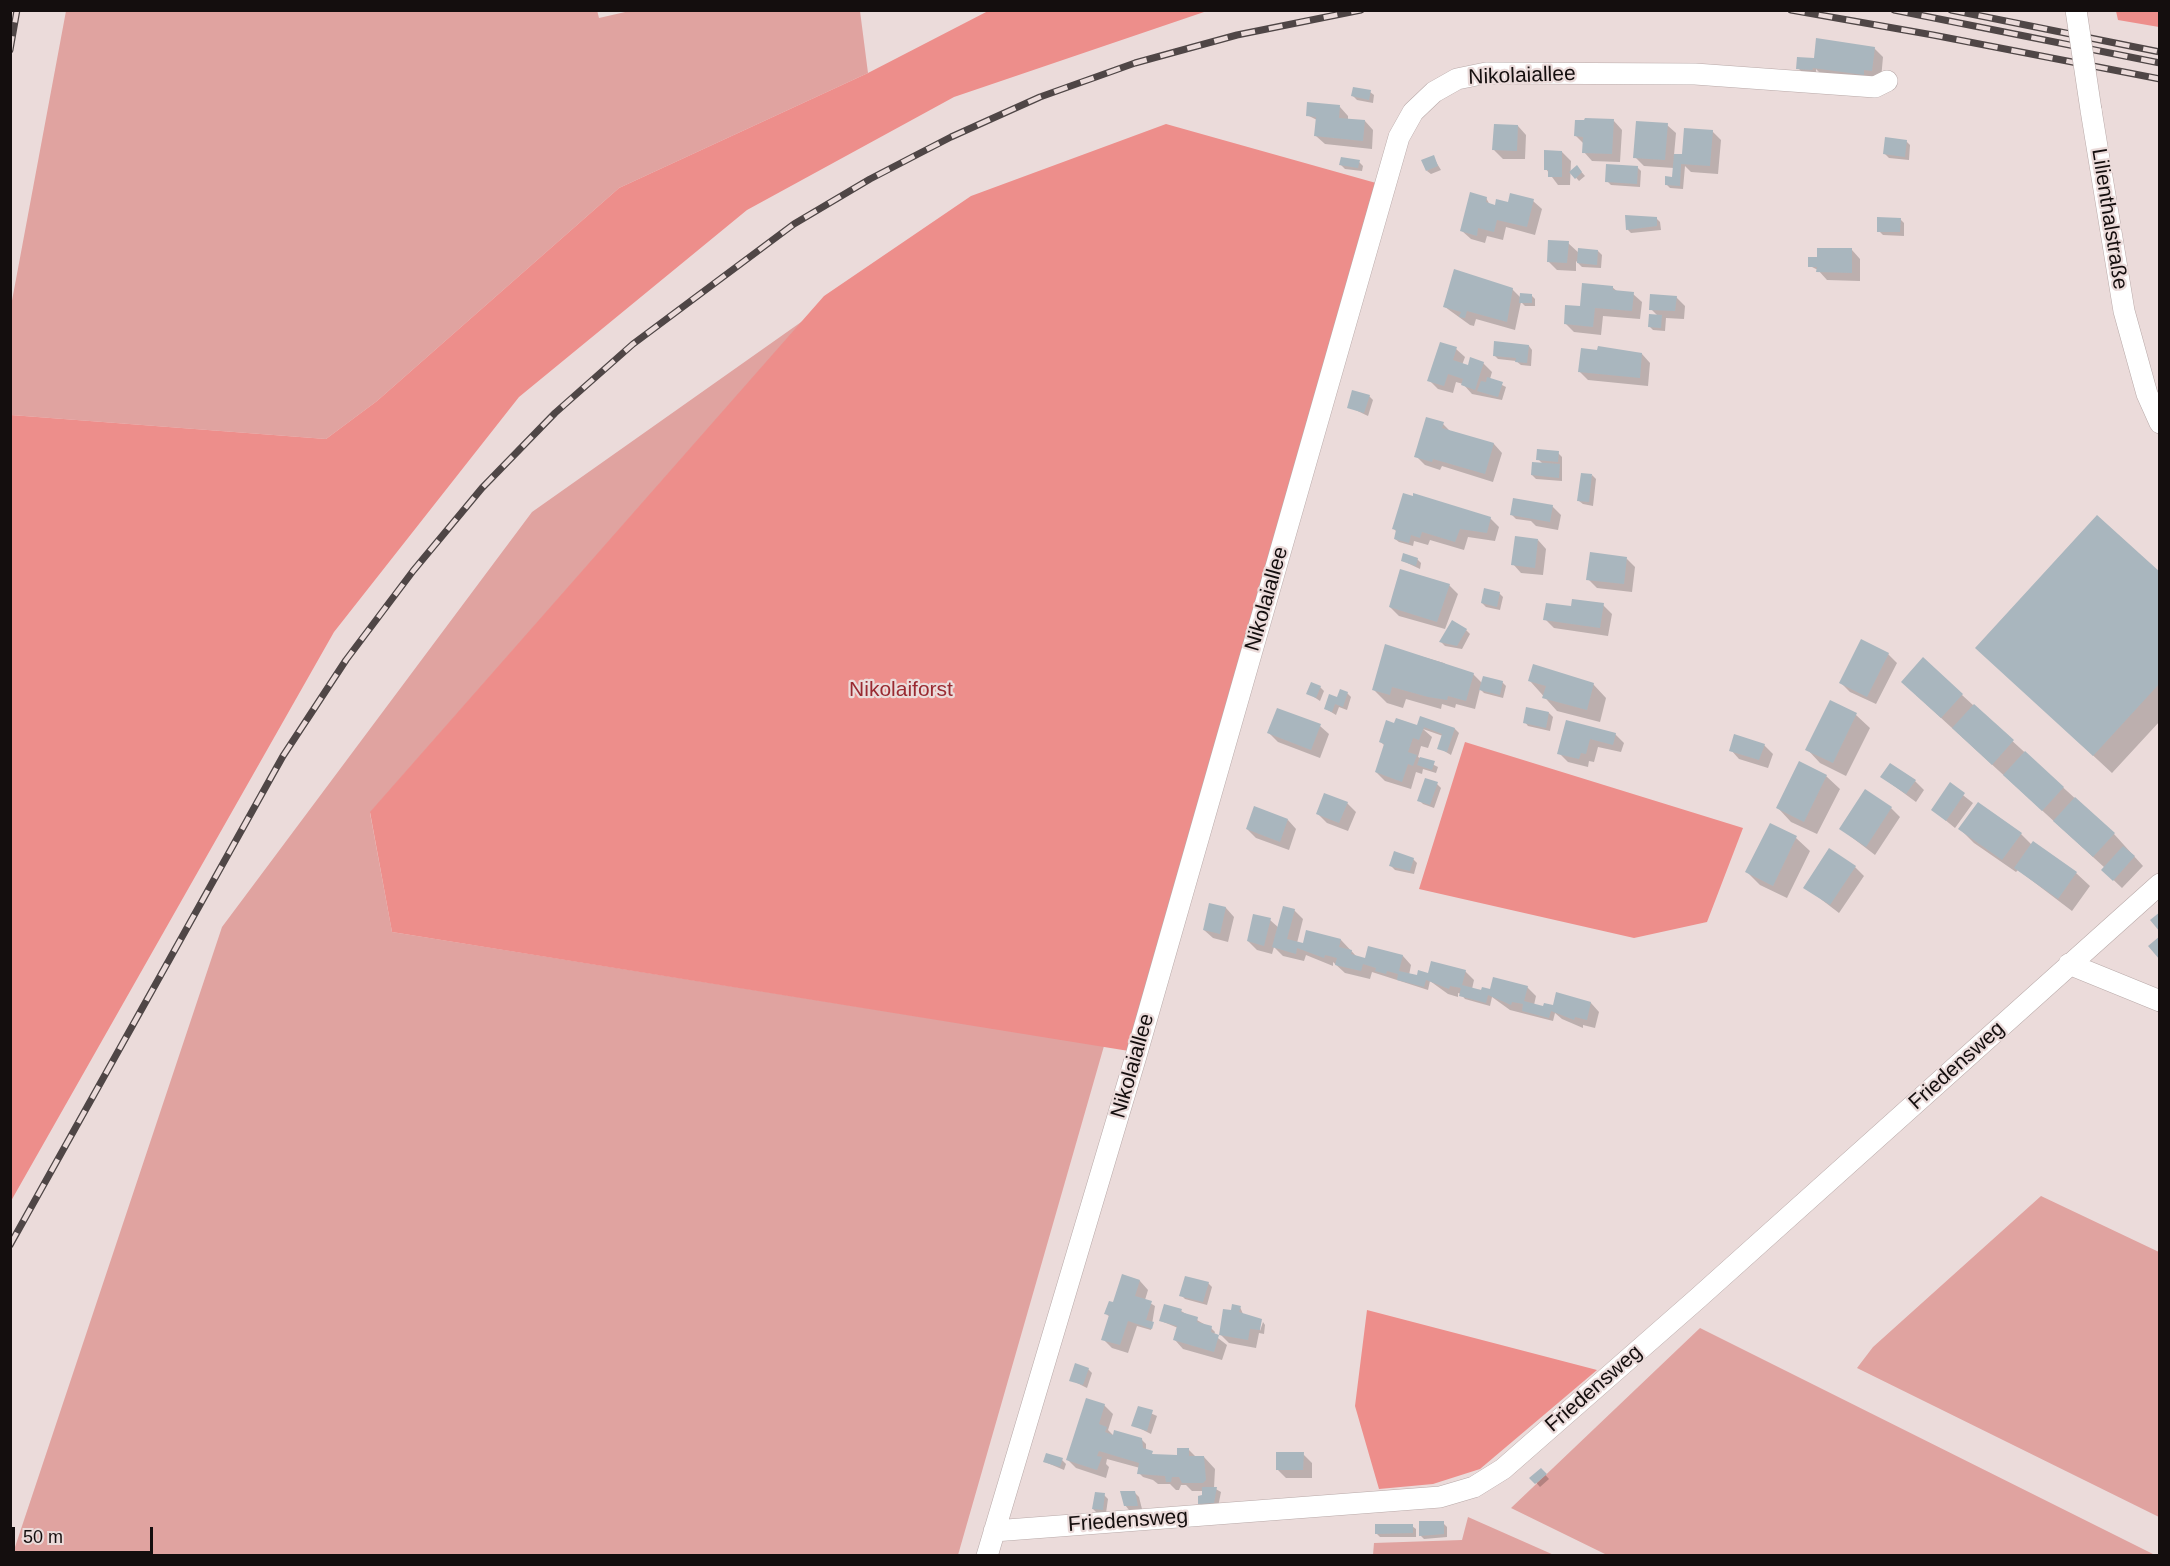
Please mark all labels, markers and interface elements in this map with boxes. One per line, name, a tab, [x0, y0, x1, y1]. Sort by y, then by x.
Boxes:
street label: Nikolaiallee	[1468, 62, 1576, 90]
street label: Lilienthalstraße	[2085, 147, 2133, 291]
street label: Nikolaiallee	[1240, 544, 1294, 654]
park label: Nikolaiforst	[849, 677, 953, 703]
street label: Nikolaiallee	[1106, 1011, 1160, 1121]
street label: Friedensweg	[1904, 1016, 2010, 1116]
street label: Friedensweg	[1540, 1340, 1648, 1438]
street label: Friedensweg	[1067, 1504, 1189, 1538]
scale bar	[15, 1515, 156, 1553]
text: 50 m	[23, 1527, 63, 1547]

